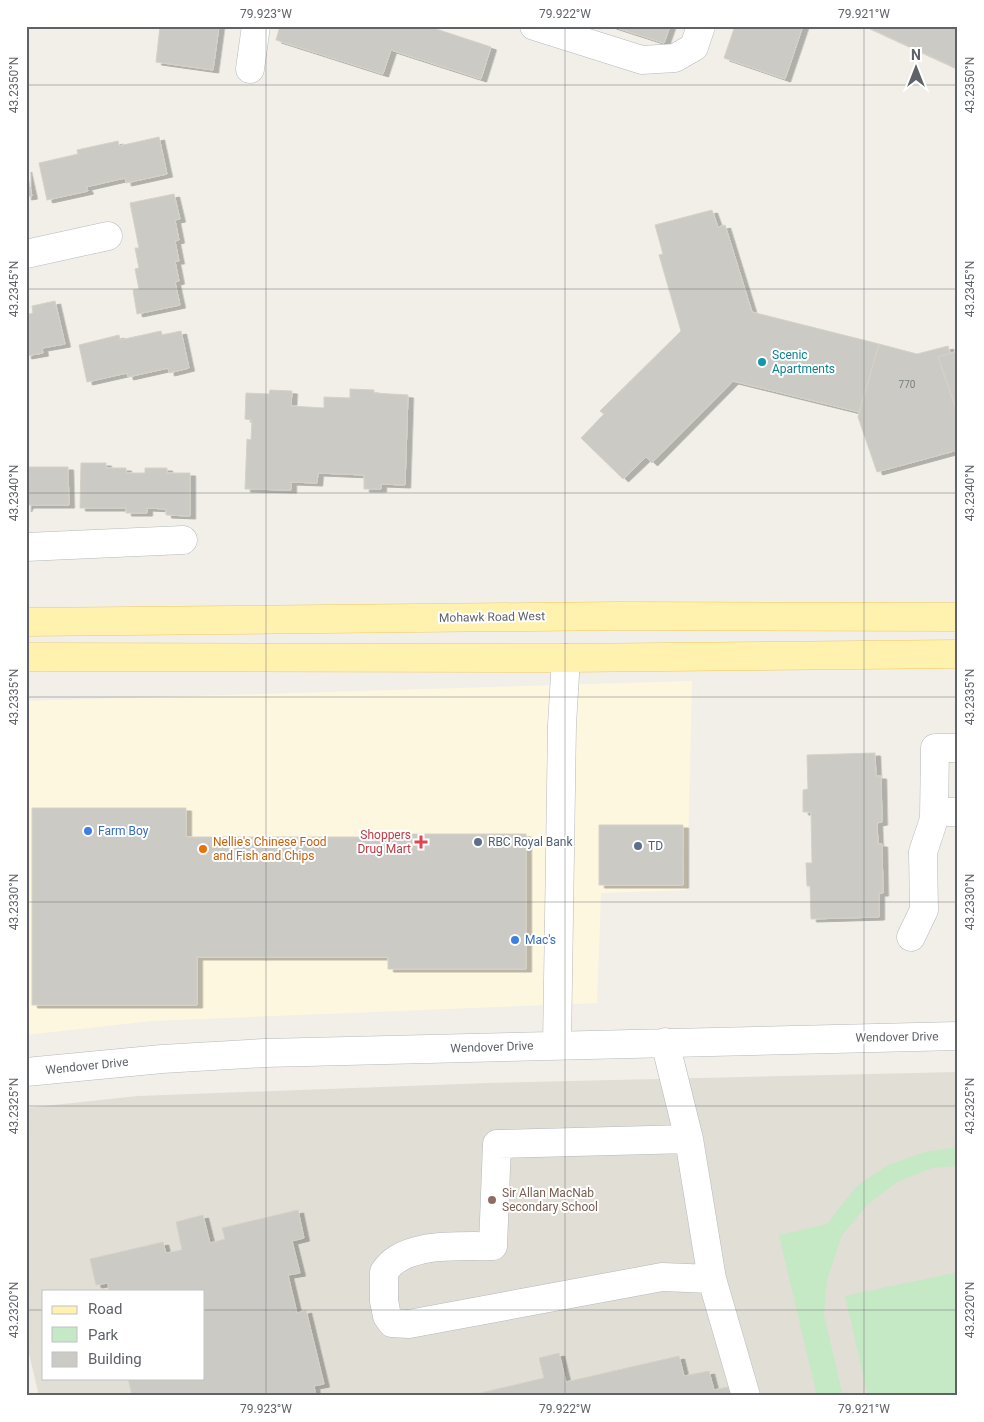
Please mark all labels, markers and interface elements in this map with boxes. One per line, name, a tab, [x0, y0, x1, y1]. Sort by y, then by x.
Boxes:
text: 79.923°W	[240, 7, 292, 21]
text: 79.922°W	[539, 7, 591, 21]
text: 79.921°W	[838, 7, 890, 21]
north arrow	[892, 42, 942, 92]
text: N	[911, 47, 921, 63]
text: 43.2350°N	[7, 57, 21, 113]
text: 43.2350°N	[963, 57, 977, 113]
text: 43.2345°N	[7, 261, 21, 317]
text: 43.2345°N	[963, 261, 977, 317]
place label: Scenic Apartments	[772, 348, 835, 376]
marker: Scenic Apartments	[756, 356, 768, 368]
house number: 770	[899, 379, 916, 390]
text: 43.2340°N	[7, 465, 21, 521]
text: 43.2340°N	[963, 465, 977, 521]
street label: Mohawk Road West	[439, 609, 545, 625]
text: 43.2335°N	[7, 669, 21, 725]
text: 43.2335°N	[963, 669, 977, 725]
place label: Farm Boy	[98, 824, 149, 838]
marker: Farm Boy	[82, 825, 94, 837]
place label: Shoppers Drug Mart	[357, 828, 411, 856]
place label: Nellie's Chinese Food and Fish and Chips	[213, 835, 327, 863]
place label: RBC Royal Bank	[488, 835, 573, 849]
marker: Shoppers Drug Mart	[415, 836, 427, 848]
marker: RBC Royal Bank	[472, 836, 484, 848]
place label: TD	[648, 839, 663, 853]
marker: TD	[632, 840, 644, 852]
marker: Nellie's Chinese Food and Fish and Chips	[197, 843, 209, 855]
text: 43.2330°N	[7, 874, 21, 930]
text: 43.2330°N	[963, 874, 977, 930]
place label: Mac's	[525, 933, 556, 947]
marker: Mac's	[509, 934, 521, 946]
street label: Wendover Drive	[855, 1029, 939, 1045]
street label: Wendover Drive	[450, 1039, 534, 1055]
street label: Wendover Drive	[45, 1055, 129, 1077]
text: 43.2325°N	[7, 1078, 21, 1134]
text: 43.2325°N	[963, 1078, 977, 1134]
place label: Sir Allan MacNab Secondary School	[502, 1186, 598, 1214]
marker: Sir Allan MacNab Secondary School	[486, 1194, 498, 1206]
text: 43.2320°N	[7, 1282, 21, 1338]
text: 43.2320°N	[963, 1282, 977, 1338]
legend	[42, 1290, 205, 1380]
text: Road	[88, 1300, 122, 1318]
text: Park	[88, 1326, 119, 1344]
text: Building	[88, 1350, 142, 1368]
text: 79.923°W	[240, 1402, 292, 1416]
text: 79.922°W	[539, 1402, 591, 1416]
text: 79.921°W	[838, 1402, 890, 1416]

